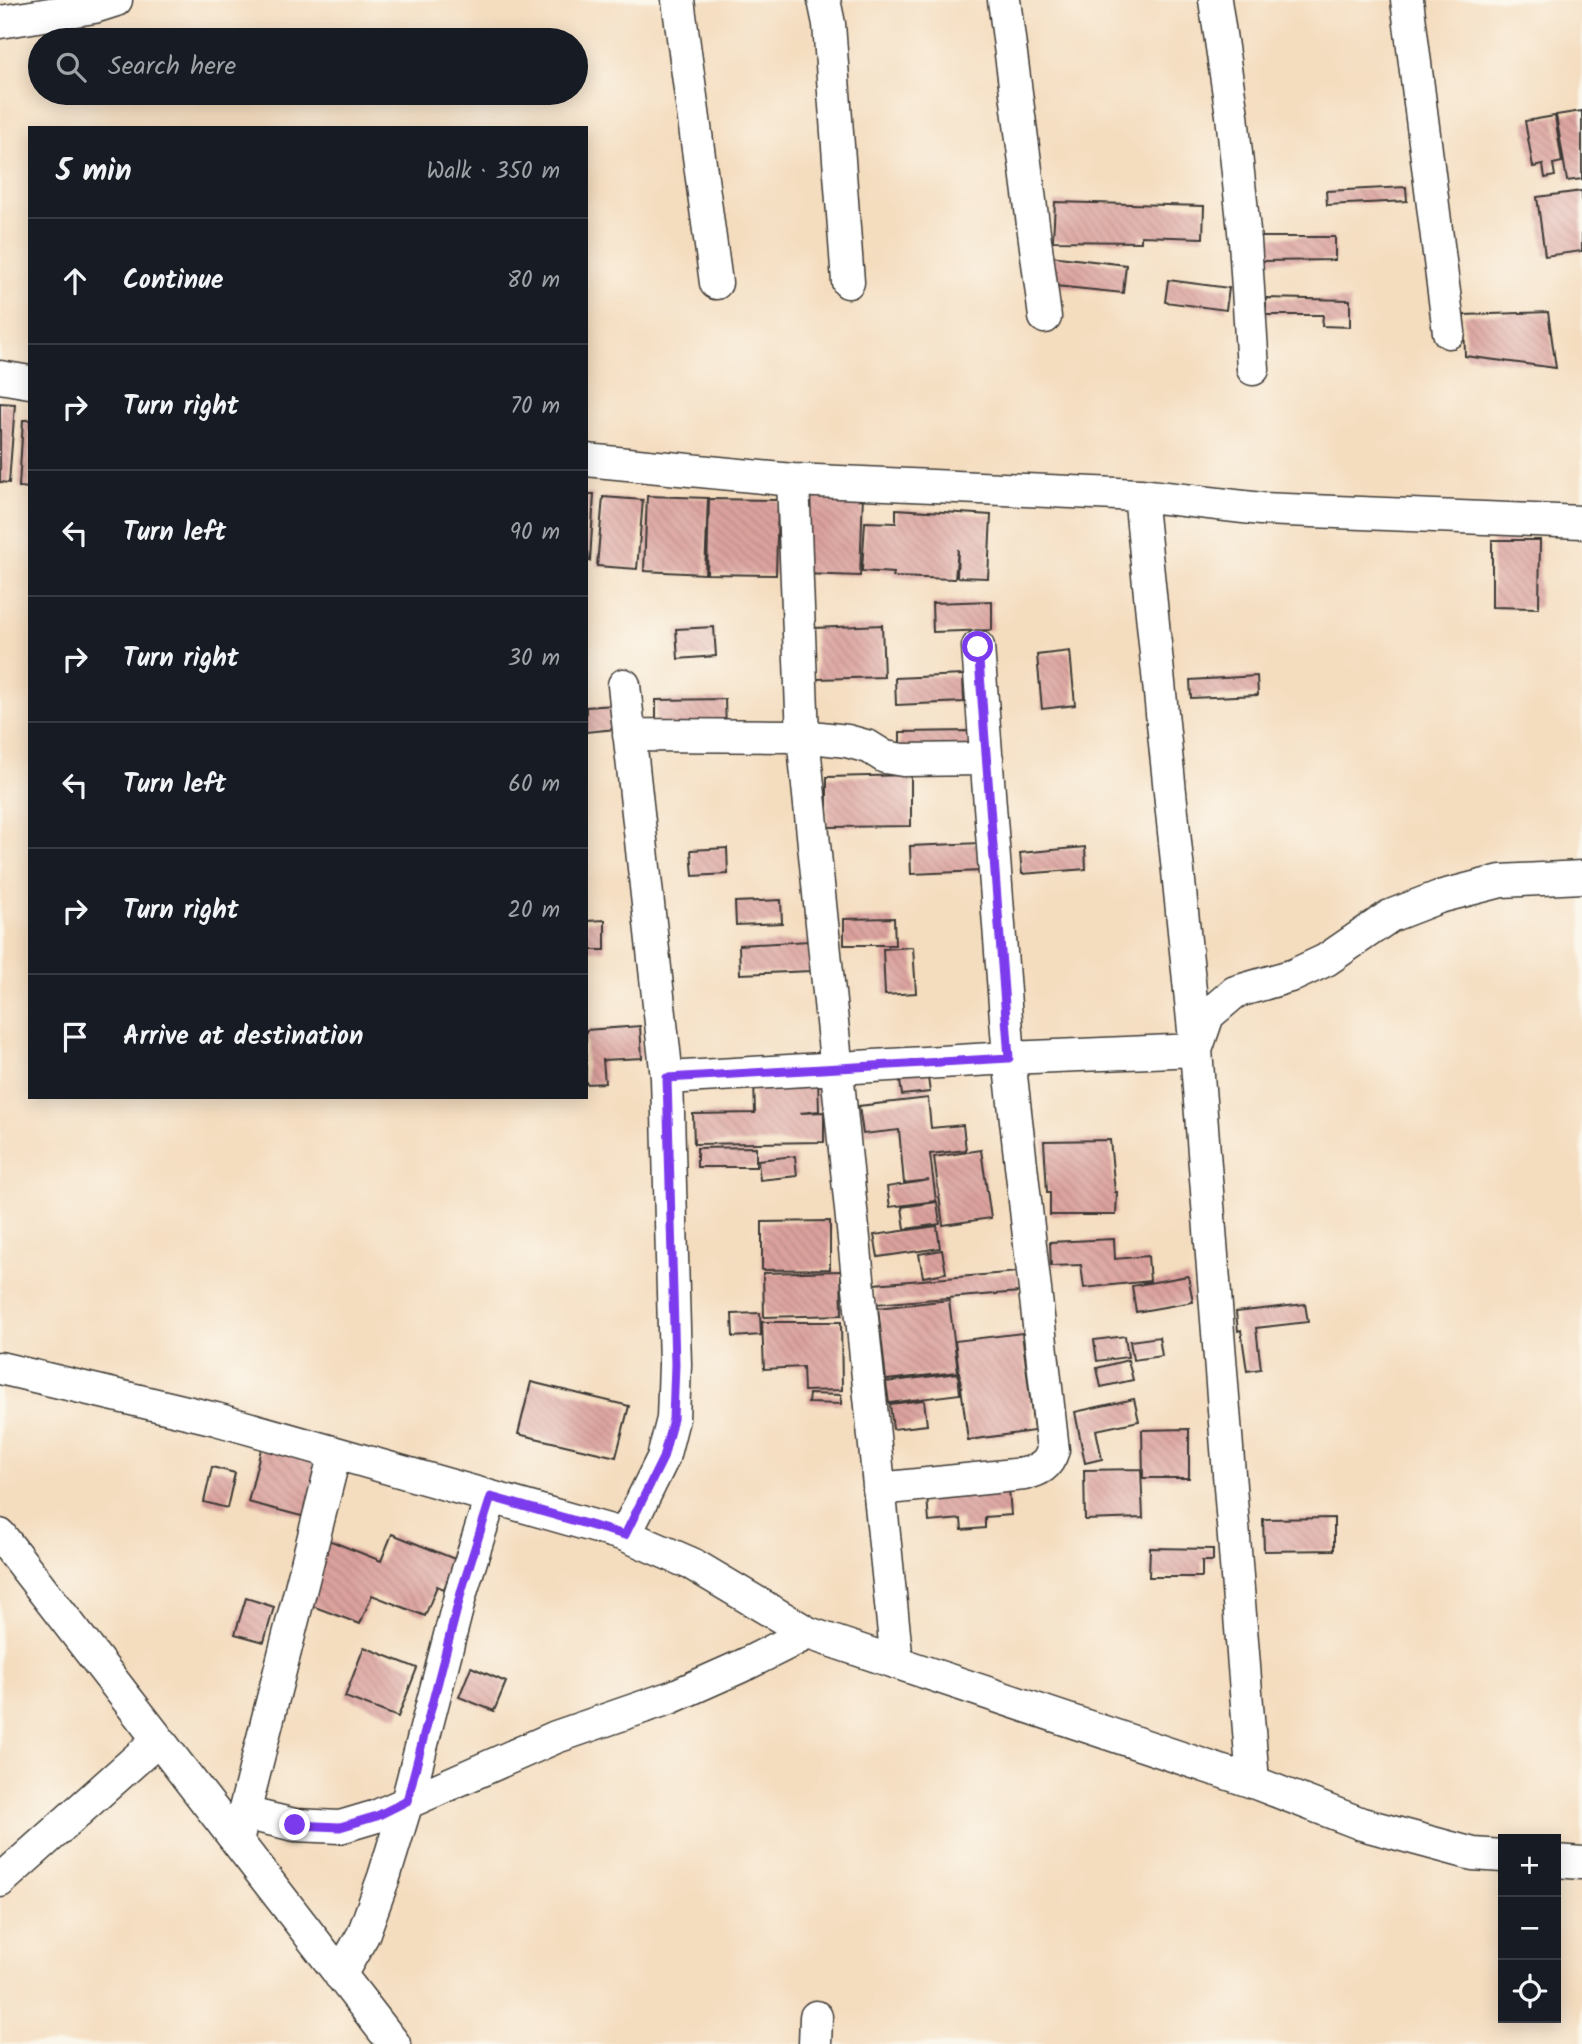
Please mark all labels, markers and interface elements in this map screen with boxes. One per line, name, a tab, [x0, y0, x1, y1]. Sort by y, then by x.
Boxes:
search box	[28, 28, 588, 105]
text: Search here	[108, 46, 236, 88]
icon: search	[52, 48, 90, 86]
text: 5 min	[56, 148, 132, 196]
text: Walk · 350 m	[426, 154, 560, 190]
text: Continue	[123, 260, 224, 302]
icon: ahead	[56, 262, 94, 300]
text: 80 m	[507, 263, 560, 299]
text: Turn right	[123, 386, 239, 428]
icon: right	[56, 388, 94, 426]
text: 70 m	[510, 389, 560, 425]
text: Turn left	[123, 512, 226, 554]
icon: left	[56, 514, 94, 552]
text: 90 m	[510, 515, 560, 551]
route start	[962, 631, 993, 662]
text: Turn right	[123, 638, 239, 680]
icon: right	[56, 640, 94, 678]
text: 30 m	[508, 641, 560, 677]
text: Turn left	[123, 764, 226, 806]
icon: left	[56, 766, 94, 804]
text: 60 m	[508, 767, 560, 803]
text: Turn right	[123, 890, 239, 932]
icon: right	[56, 892, 94, 930]
text: 20 m	[508, 893, 560, 929]
text: Arrive at destination	[123, 1016, 363, 1058]
icon: arrive	[56, 1018, 94, 1056]
route end	[279, 1809, 310, 1840]
map controls	[1498, 1834, 1561, 2023]
button: +	[1498, 1834, 1561, 1897]
button: −	[1498, 1897, 1561, 1960]
button: locate	[1498, 1960, 1561, 2023]

